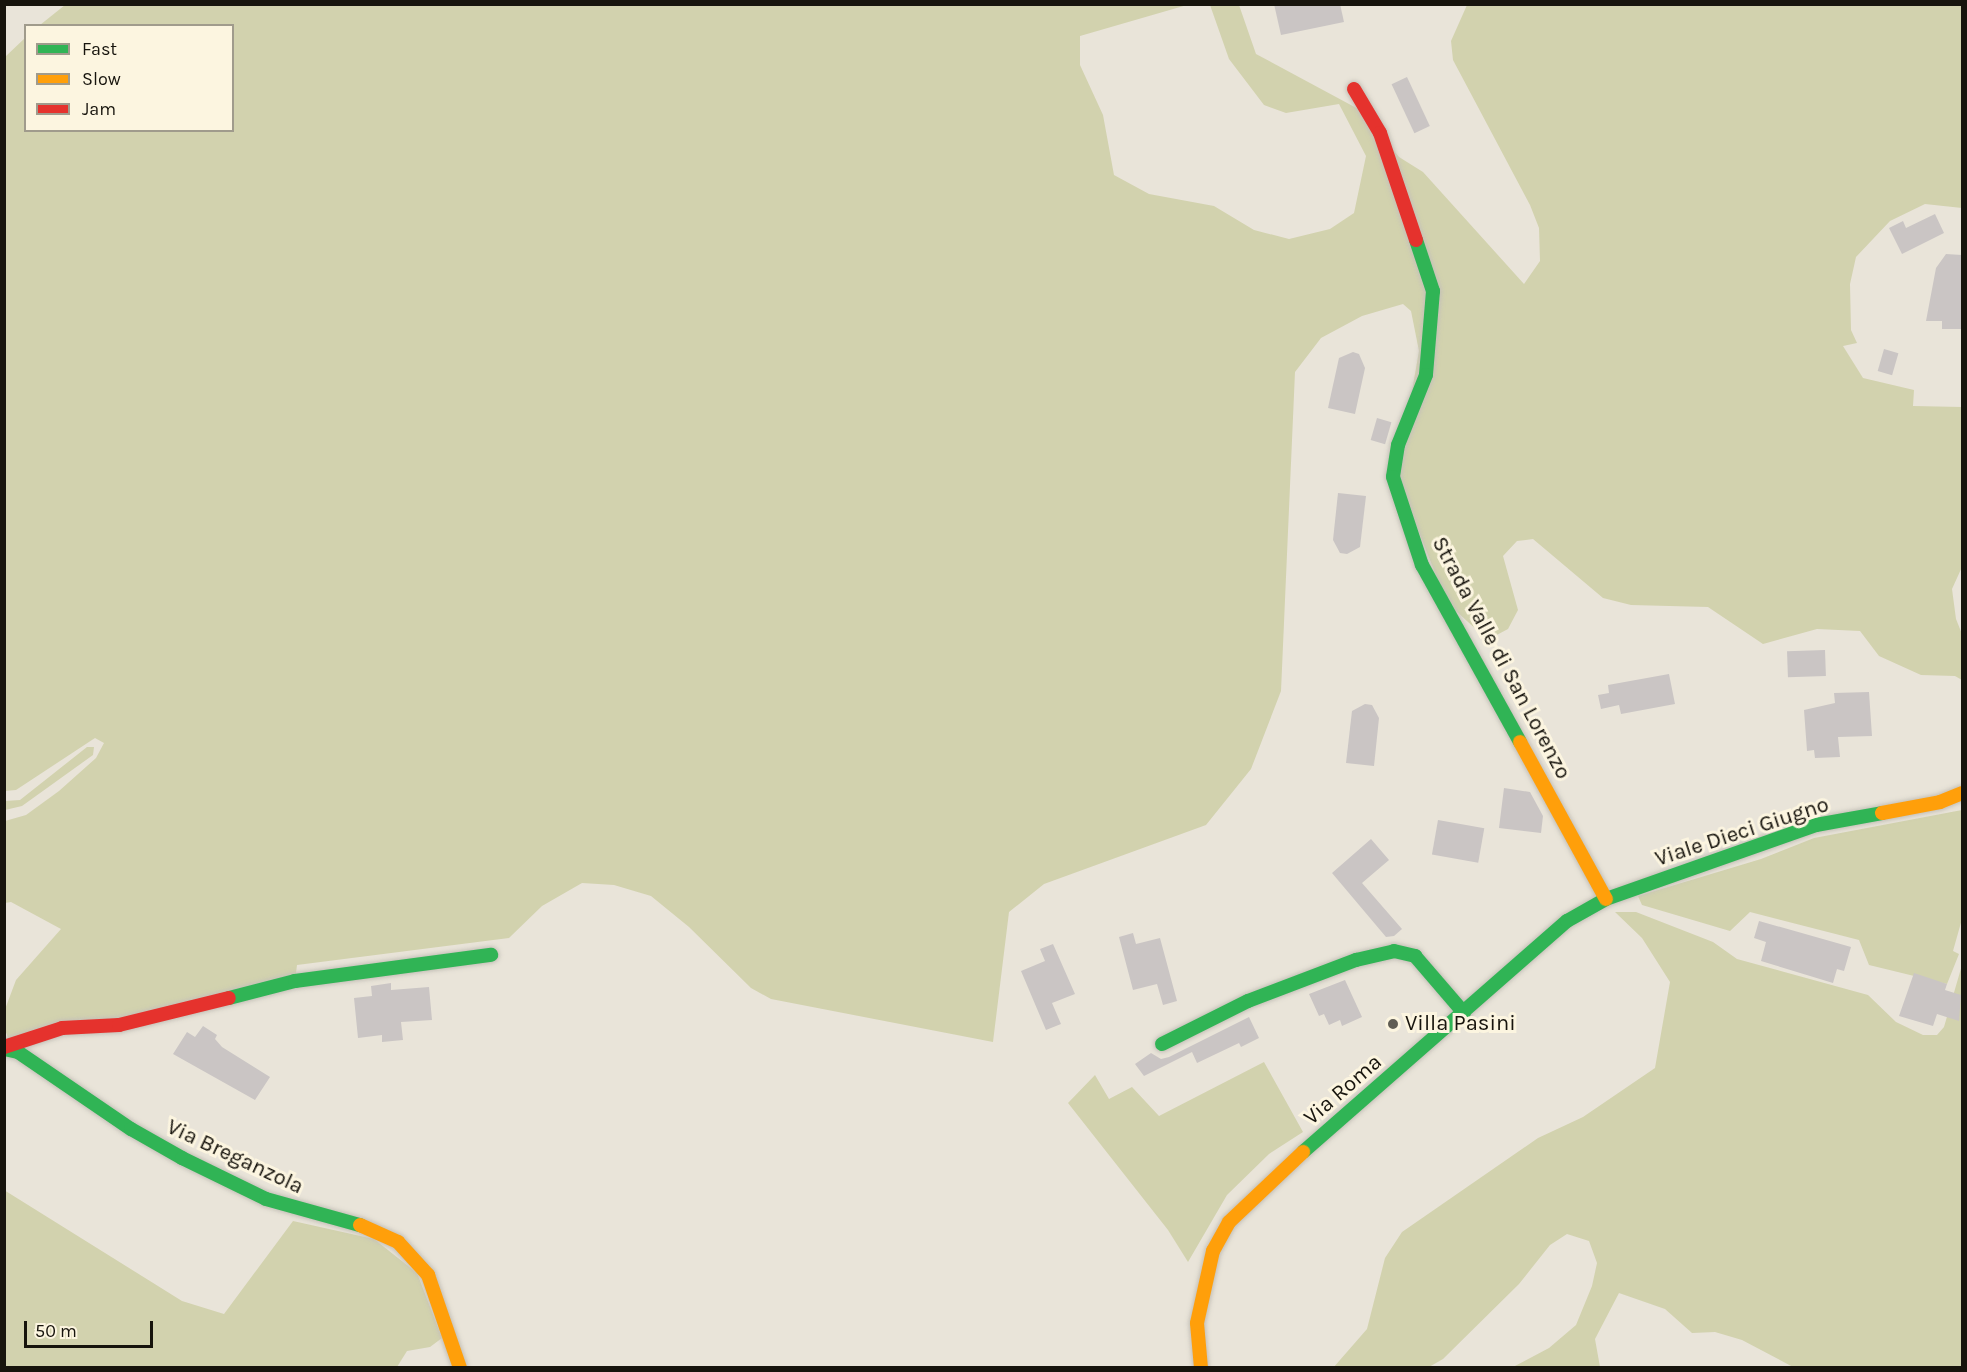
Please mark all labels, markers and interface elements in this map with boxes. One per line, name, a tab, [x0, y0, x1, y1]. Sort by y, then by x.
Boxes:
legend	[24, 24, 234, 132]
text: Fast	[82, 38, 117, 60]
text: Slow	[82, 68, 121, 90]
text: Jam	[82, 98, 116, 120]
street label: Strada Valle di San Lorenzo	[1426, 532, 1576, 784]
street label: Viale Dieci Giugno	[1652, 791, 1832, 873]
place label: Villa Pasini	[1405, 1011, 1516, 1037]
marker: Villa Pasini	[1386, 1017, 1400, 1031]
street label: Via Roma	[1299, 1049, 1387, 1131]
street label: Via Breganzola	[162, 1114, 308, 1200]
scale bar	[27, 1309, 156, 1347]
text: 50 m	[35, 1320, 77, 1342]

